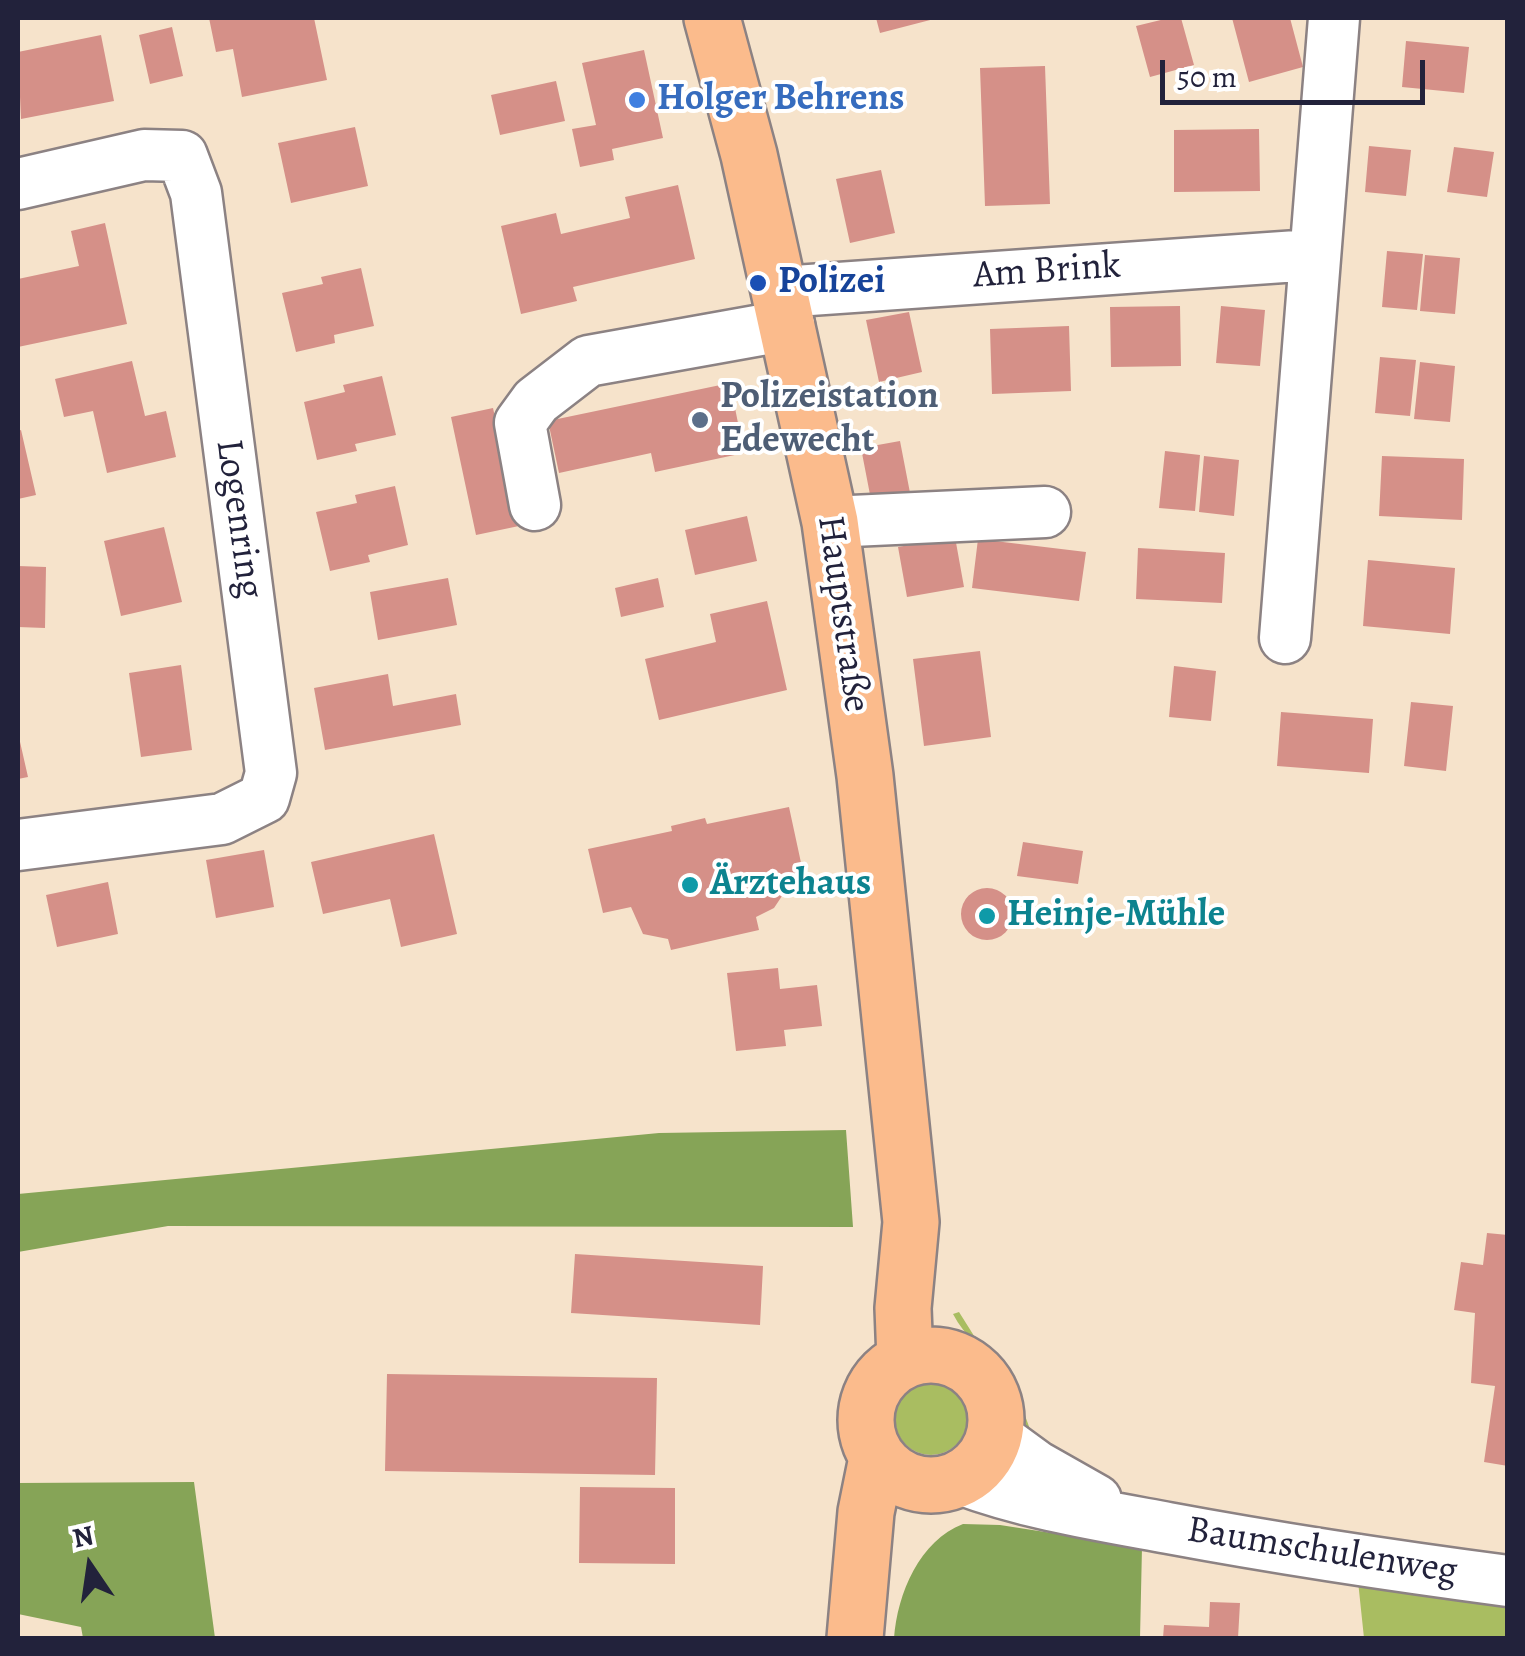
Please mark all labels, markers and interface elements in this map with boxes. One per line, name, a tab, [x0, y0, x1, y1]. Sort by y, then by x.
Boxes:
scale bar	[1165, 40, 1430, 102]
text: 50 m	[1177, 57, 1237, 97]
place label: Holger Behrens	[657, 77, 905, 123]
marker: Holger Behrens	[626, 89, 648, 111]
street label: Am Brink	[972, 244, 1122, 300]
place label: Polizei	[778, 260, 885, 306]
marker: Polizei	[747, 272, 769, 294]
place label: Polizeistation Edewecht	[720, 375, 939, 464]
marker: Polizeistation Edewecht	[689, 409, 711, 431]
street label: Logenring	[204, 437, 272, 601]
street label: Hauptstraße	[806, 513, 878, 715]
place label: Ärztehaus	[710, 862, 871, 908]
marker: Ärztehaus	[679, 874, 701, 896]
place label: Heinje-Mühle	[1007, 893, 1225, 939]
marker: Heinje-Mühle	[976, 905, 998, 927]
street label: Baumschulenweg	[1184, 1508, 1460, 1596]
north arrow	[40, 1516, 140, 1616]
text: N	[69, 1516, 97, 1558]

